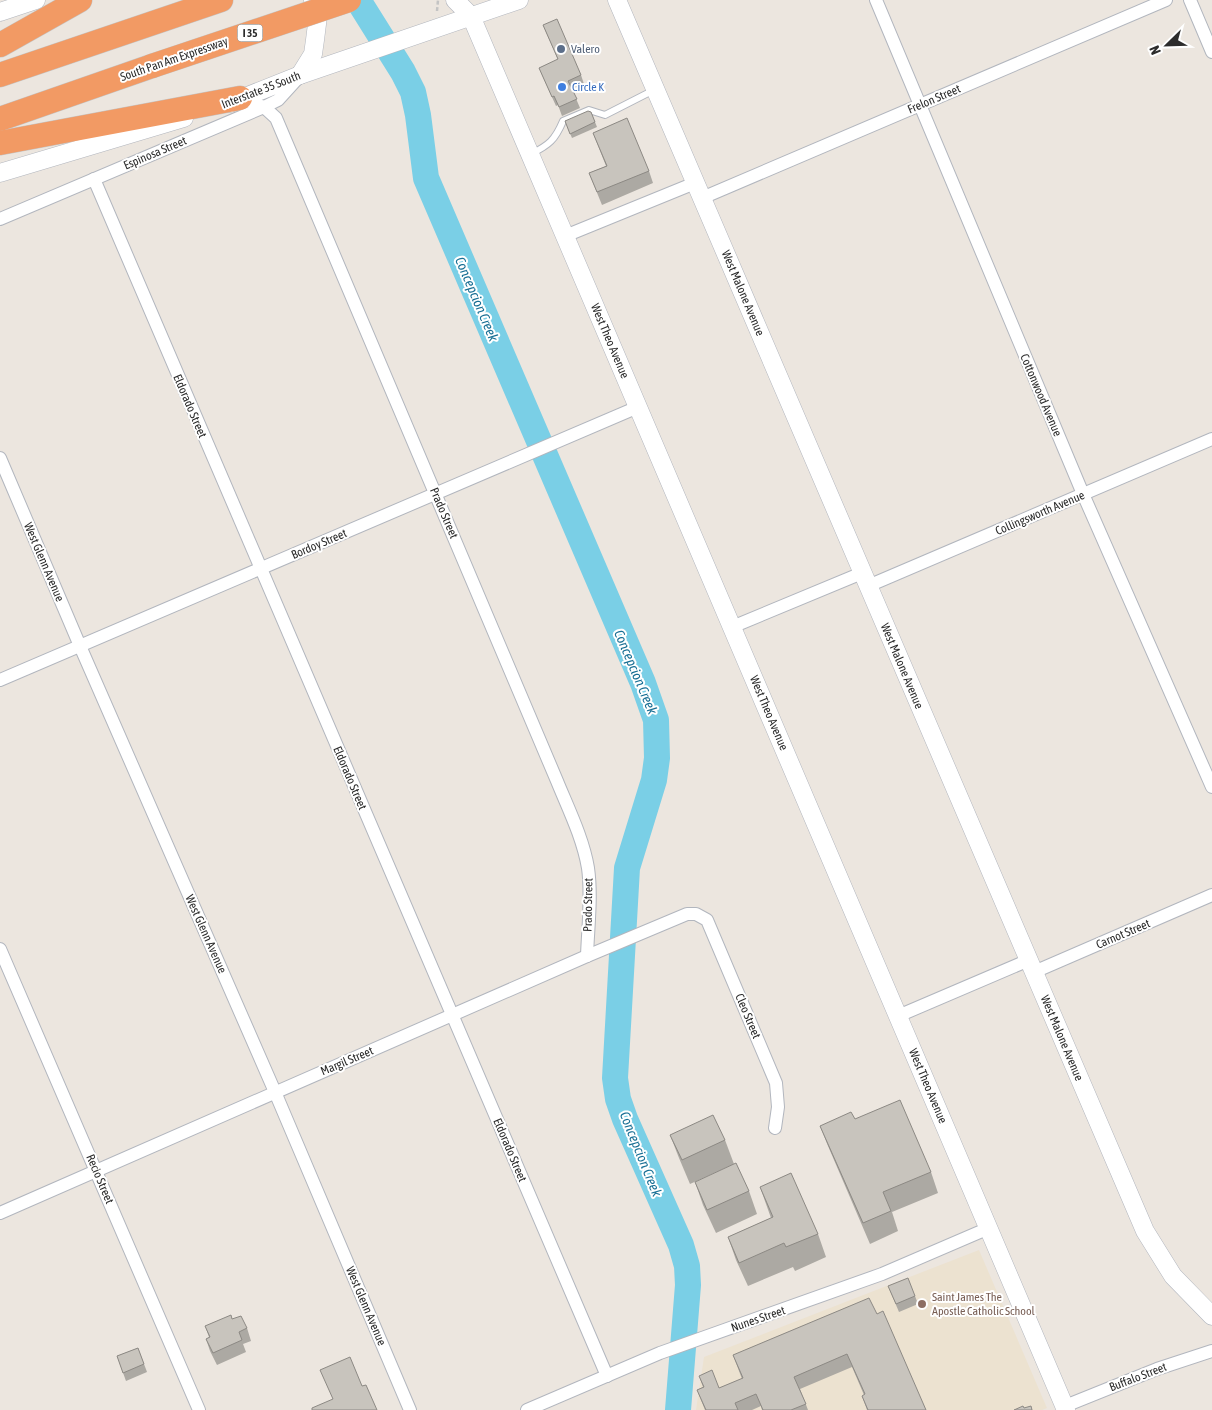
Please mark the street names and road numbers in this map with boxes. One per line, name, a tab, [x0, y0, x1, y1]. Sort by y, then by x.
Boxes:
road number: I 35	[238, 24, 262, 42]
street label: South Pan Am Expressway	[118, 34, 230, 84]
street label: Interstate 35 South	[219, 68, 303, 112]
street label: Frelon Street	[905, 81, 963, 116]
street label: Espinosa Street	[121, 133, 189, 173]
street label: West Malone Avenue	[719, 248, 767, 338]
street label: West Theo Avenue	[588, 302, 632, 380]
street label: Cottonwood Avenue	[1017, 352, 1065, 438]
street label: Eldorado Street	[170, 372, 210, 440]
street label: Prado Street	[427, 485, 461, 541]
street label: Collingsworth Avenue	[993, 488, 1087, 538]
street label: West Glenn Avenue	[21, 520, 67, 604]
street label: Bordoy Street	[289, 526, 349, 562]
street label: West Malone Avenue	[878, 621, 926, 711]
street label: West Theo Avenue	[747, 674, 791, 752]
street label: Eldorado Street	[330, 744, 370, 812]
street label: Prado Street	[581, 877, 595, 932]
street label: West Glenn Avenue	[182, 893, 230, 975]
street label: Carnot Street	[1094, 916, 1153, 952]
street label: Cleo Street	[732, 991, 764, 1041]
street label: West Malone Avenue	[1038, 993, 1086, 1083]
street label: Margil Street	[319, 1043, 376, 1078]
street label: West Theo Avenue	[906, 1047, 950, 1125]
street label: Eldorado Street	[490, 1116, 530, 1184]
street label: Recio Street	[83, 1152, 117, 1206]
street label: West Glenn Avenue	[343, 1264, 389, 1348]
street label: Nunes Street	[729, 1303, 787, 1335]
street label: Buffalo Street	[1107, 1359, 1169, 1394]

